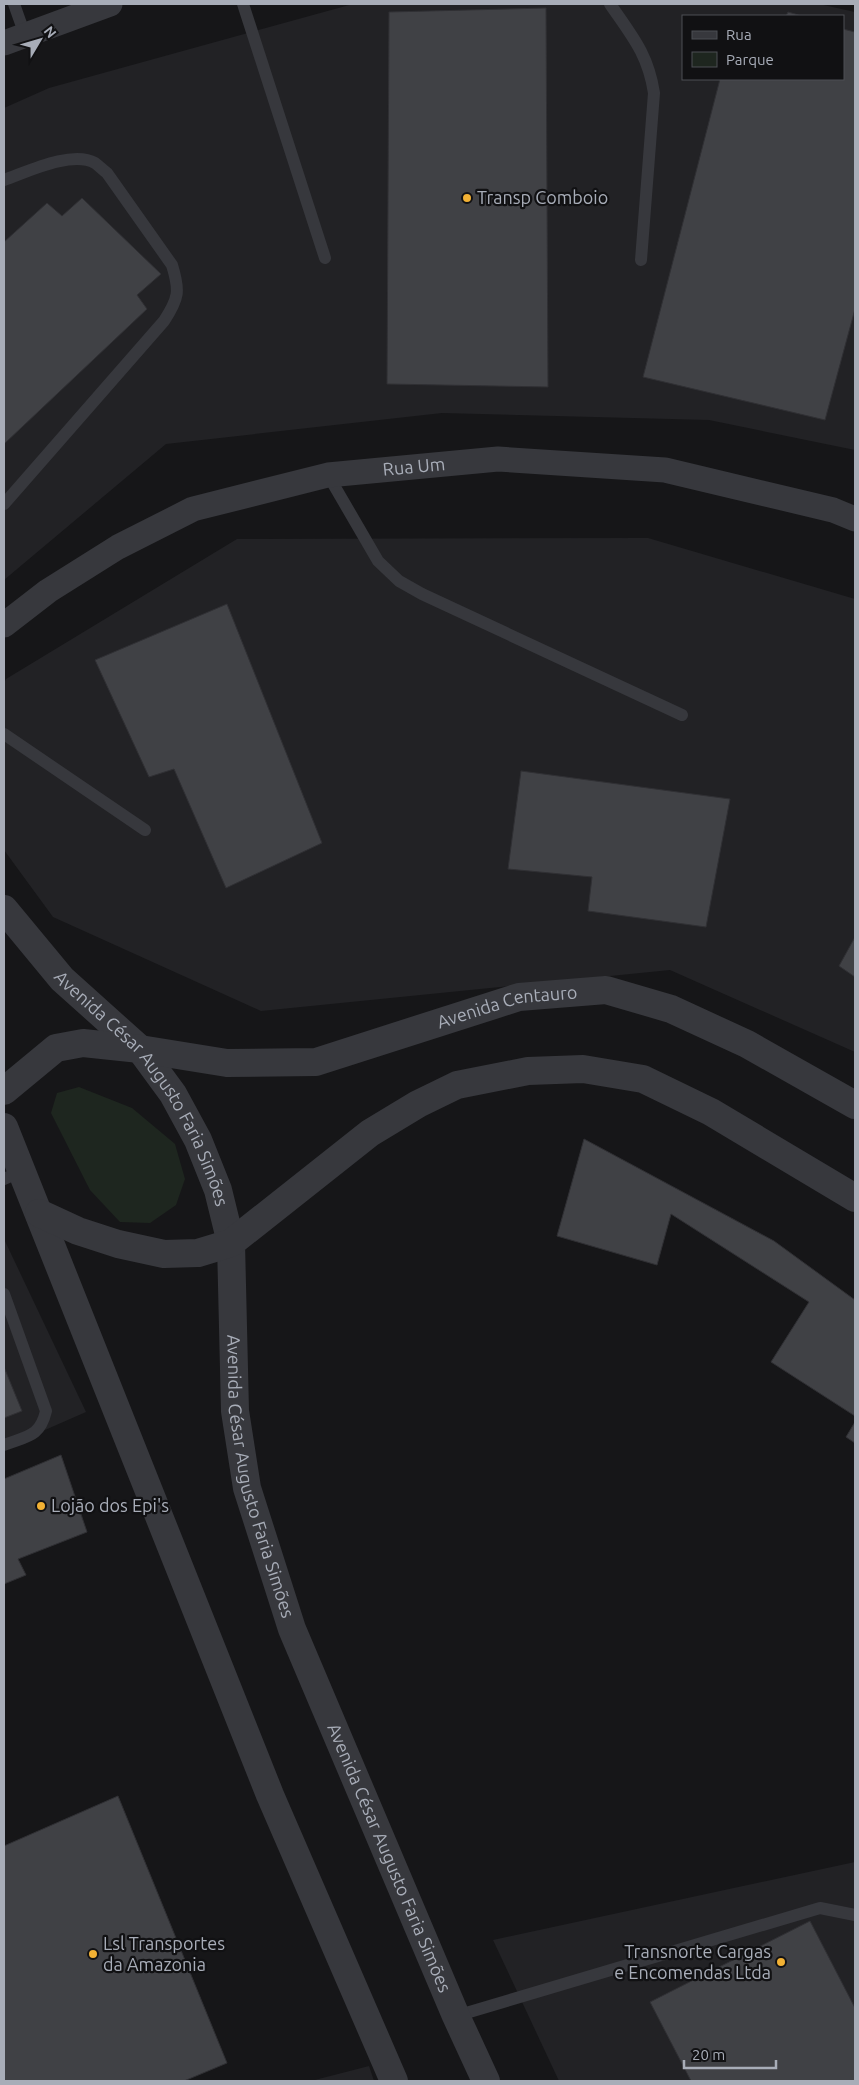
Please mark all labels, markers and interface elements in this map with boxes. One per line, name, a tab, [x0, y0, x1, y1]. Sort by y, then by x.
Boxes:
north arrow	[15, 15, 65, 65]
legend	[682, 15, 844, 80]
text: N	[41, 23, 60, 41]
text: Rua	[726, 26, 752, 43]
text: Parque	[726, 51, 774, 68]
place label: Transp Comboio	[477, 187, 608, 207]
marker: Transp Comboio	[461, 192, 473, 204]
street label: Rua Um	[382, 453, 446, 479]
street label: Avenida César Augusto Faria Simões	[51, 967, 233, 1208]
street label: Avenida Centauro	[434, 981, 578, 1032]
street label: Avenida César Augusto Faria Simões	[224, 1334, 299, 1620]
place label: Lojão dos Epi's	[51, 1495, 169, 1515]
marker: Lojão dos Epi's	[35, 1500, 47, 1512]
street label: Avenida César Augusto Faria Simões	[324, 1720, 456, 1995]
place label: Lsl Transportes da Amazonia	[103, 1933, 225, 1974]
place label: Transnorte Cargas e Encomendas Ltda	[614, 1941, 771, 1982]
marker: Lsl Transportes da Amazonia	[87, 1948, 99, 1960]
marker: Transnorte Cargas e Encomendas Ltda	[775, 1956, 787, 1968]
scale bar	[684, 2038, 776, 2070]
text: 20 m	[692, 2046, 725, 2063]

